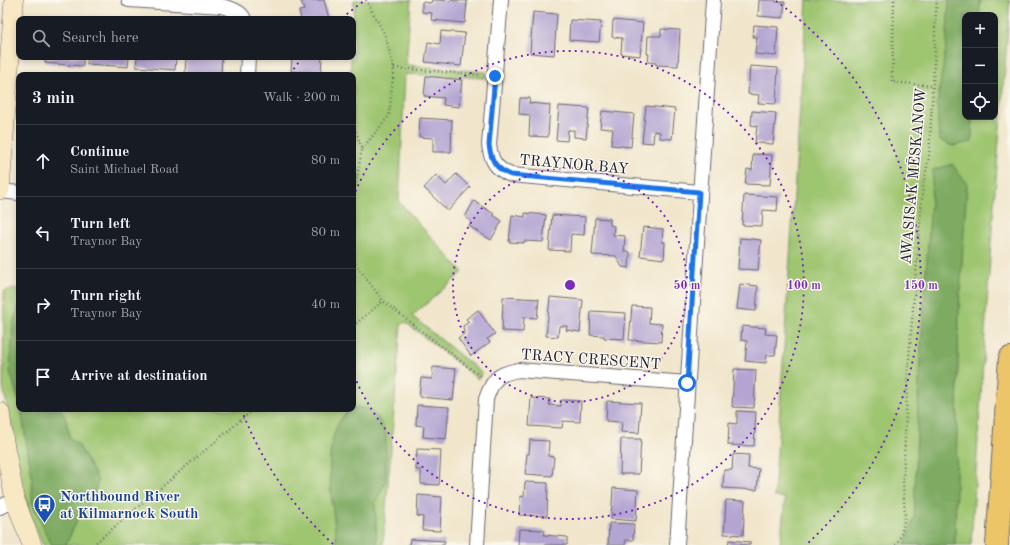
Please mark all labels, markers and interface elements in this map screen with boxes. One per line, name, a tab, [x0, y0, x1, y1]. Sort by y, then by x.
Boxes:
map controls	[962, 12, 998, 120]
button: +	[962, 12, 998, 48]
search box	[16, 16, 356, 60]
icon: search	[30, 27, 52, 49]
text: Search here	[62, 31, 139, 46]
button: −	[962, 48, 998, 84]
route end	[486, 67, 504, 85]
button: locate	[962, 84, 998, 120]
street label: AWASISAK MĒSKANOW	[897, 87, 930, 265]
text: 3 min	[32, 90, 75, 107]
text: Walk · 200 m	[263, 91, 340, 104]
text: Continue	[70, 145, 129, 160]
icon: ahead	[32, 150, 54, 172]
street label: TRAYNOR BAY	[519, 153, 629, 178]
text: 80 m	[311, 154, 340, 167]
text: Saint Michael Road	[70, 163, 179, 176]
text: Turn left	[70, 217, 130, 232]
icon: left	[32, 222, 54, 244]
text: 80 m	[311, 226, 340, 239]
text: Traynor Bay	[70, 235, 142, 248]
centre of rings	[563, 278, 577, 292]
text: 50 m	[674, 279, 701, 292]
text: 150 m	[904, 279, 938, 292]
text: 100 m	[787, 280, 821, 292]
text: Turn right	[70, 289, 141, 304]
icon: right	[32, 294, 54, 316]
text: 40 m	[311, 298, 340, 311]
text: Traynor Bay	[70, 307, 142, 320]
street label: TRACY CRESCENT	[520, 348, 661, 373]
icon: arrive	[32, 366, 54, 388]
text: Arrive at destination	[70, 369, 208, 384]
route start	[678, 374, 696, 392]
place label: Northbound River at Kilmarnock South	[60, 490, 199, 522]
bus stop icon: Northbound River at Kilmarnock South	[32, 492, 58, 525]

